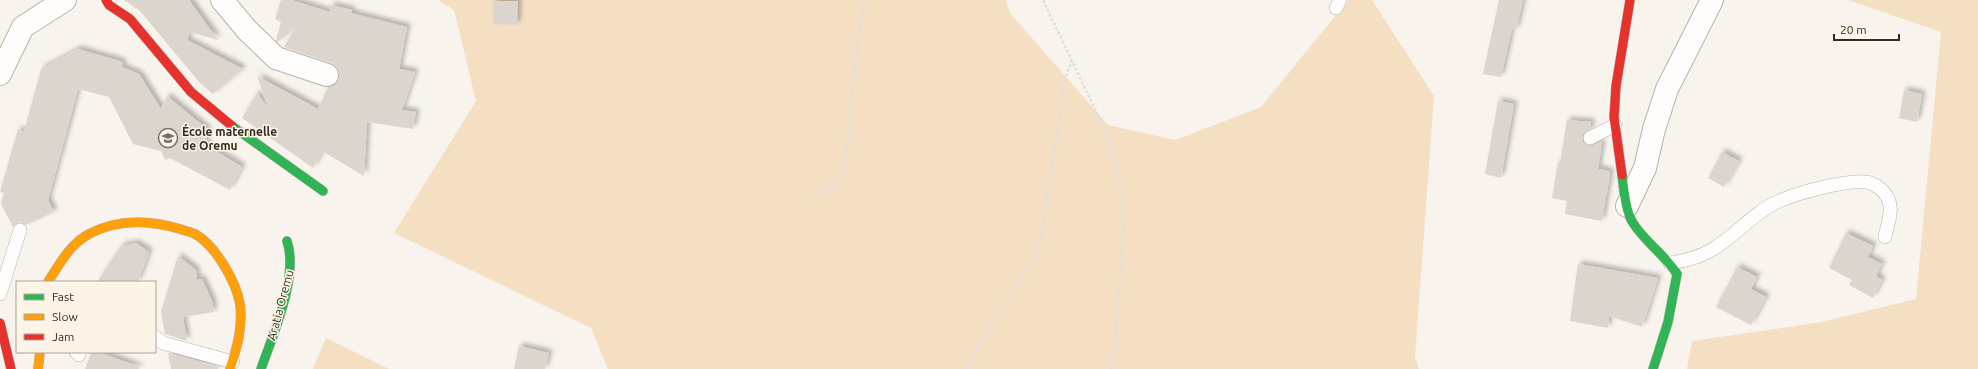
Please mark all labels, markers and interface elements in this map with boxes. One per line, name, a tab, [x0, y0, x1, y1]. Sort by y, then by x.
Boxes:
scale bar	[1834, 16, 1899, 42]
text: 20 m	[1840, 23, 1867, 36]
place label: École maternelle de Oremu	[182, 123, 277, 152]
school or university icon: École maternelle de Oremu	[157, 127, 179, 149]
street label: Aratia Oremu	[264, 268, 296, 342]
legend	[16, 281, 156, 353]
text: Fast	[52, 290, 74, 303]
text: Slow	[52, 310, 78, 323]
text: Jam	[52, 330, 74, 343]

